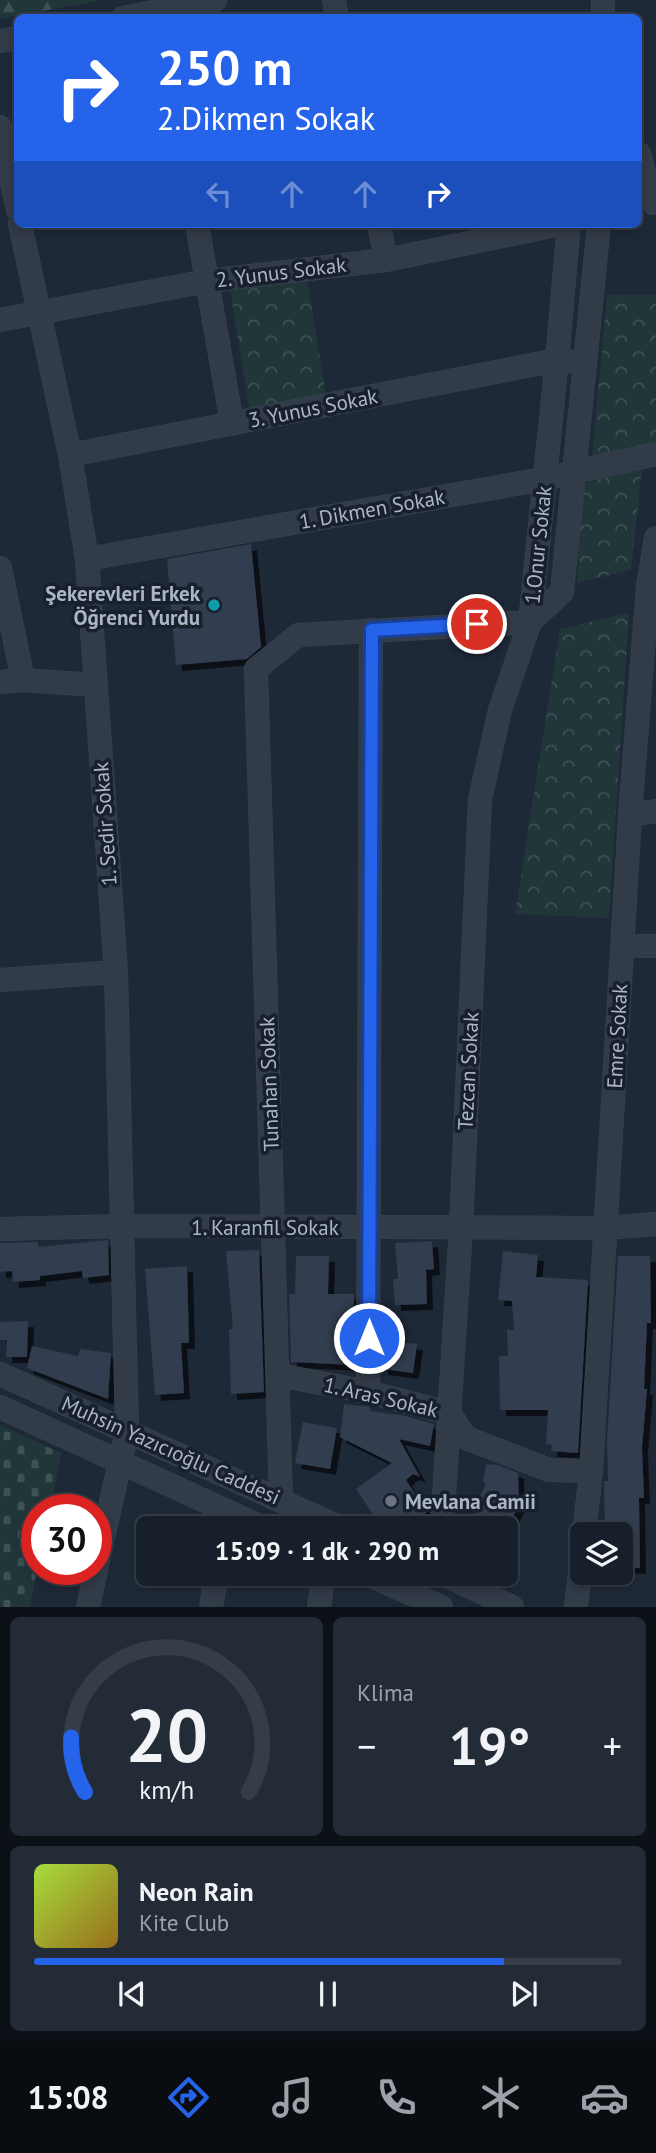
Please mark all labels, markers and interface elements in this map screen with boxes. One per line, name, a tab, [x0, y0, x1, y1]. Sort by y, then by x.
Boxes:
text: 250 m	[157, 35, 292, 99]
icon: right	[42, 42, 133, 133]
text: 2.Dikmen Sokak	[157, 97, 375, 139]
icon: left	[200, 175, 238, 213]
icon: ahead	[273, 175, 311, 213]
icon: ahead	[346, 175, 384, 213]
icon: right	[419, 175, 457, 213]
street label: 2. Yunus Sokak	[214, 251, 348, 293]
street label: 3. Yunus Sokak	[246, 382, 380, 434]
street label: 1. Dikmen Sokak	[297, 483, 447, 535]
street label: 1.Onur Sokak	[518, 485, 558, 605]
place label: Şekerevleri Erkek Öğrenci Yurdu	[45, 580, 201, 631]
pin	[447, 594, 507, 654]
marker: Şekerevleri Erkek Öğrenci Yurdu	[206, 597, 222, 613]
icon: arrive	[458, 605, 496, 643]
street label: 1. Sedir Sokak	[87, 761, 123, 887]
street label: Emre Sokak	[601, 983, 633, 1089]
street label: Tezcan Sokak	[451, 1011, 485, 1131]
street label: Tunahan Sokak	[253, 1016, 285, 1152]
street label: 1. Karanfil Sokak	[191, 1214, 339, 1241]
position arrow	[332, 1301, 406, 1375]
street label: 1. Aras Sokak	[321, 1371, 441, 1423]
street label: Muhsin Yazıcıoğlu Caddesi	[57, 1390, 285, 1510]
place label: Mevlana Camii	[405, 1488, 536, 1515]
marker: Mevlana Camii	[383, 1493, 399, 1509]
speed limit sign: 30	[21, 1494, 112, 1585]
map controls	[570, 1522, 633, 1585]
button: layers	[570, 1522, 633, 1585]
text: 15:09 · 1 dk · 290 m	[215, 1534, 439, 1567]
text: Klima	[357, 1678, 414, 1707]
text: 20	[125, 1689, 208, 1783]
text: 19°	[449, 1712, 530, 1779]
text: −	[357, 1721, 376, 1770]
text: +	[603, 1721, 622, 1770]
text: km/h	[139, 1774, 194, 1806]
text: Neon Rain	[139, 1875, 254, 1908]
text: Kite Club	[139, 1908, 229, 1937]
icon: previous	[113, 1975, 151, 2013]
icon: pause	[309, 1975, 347, 2013]
icon: next	[505, 1975, 543, 2013]
icon: directions	[164, 2073, 213, 2122]
icon: music	[268, 2073, 317, 2122]
icon: phone	[372, 2073, 421, 2122]
icon: climate	[476, 2073, 525, 2122]
icon: car	[580, 2073, 629, 2122]
text: 15:08	[27, 2076, 109, 2118]

